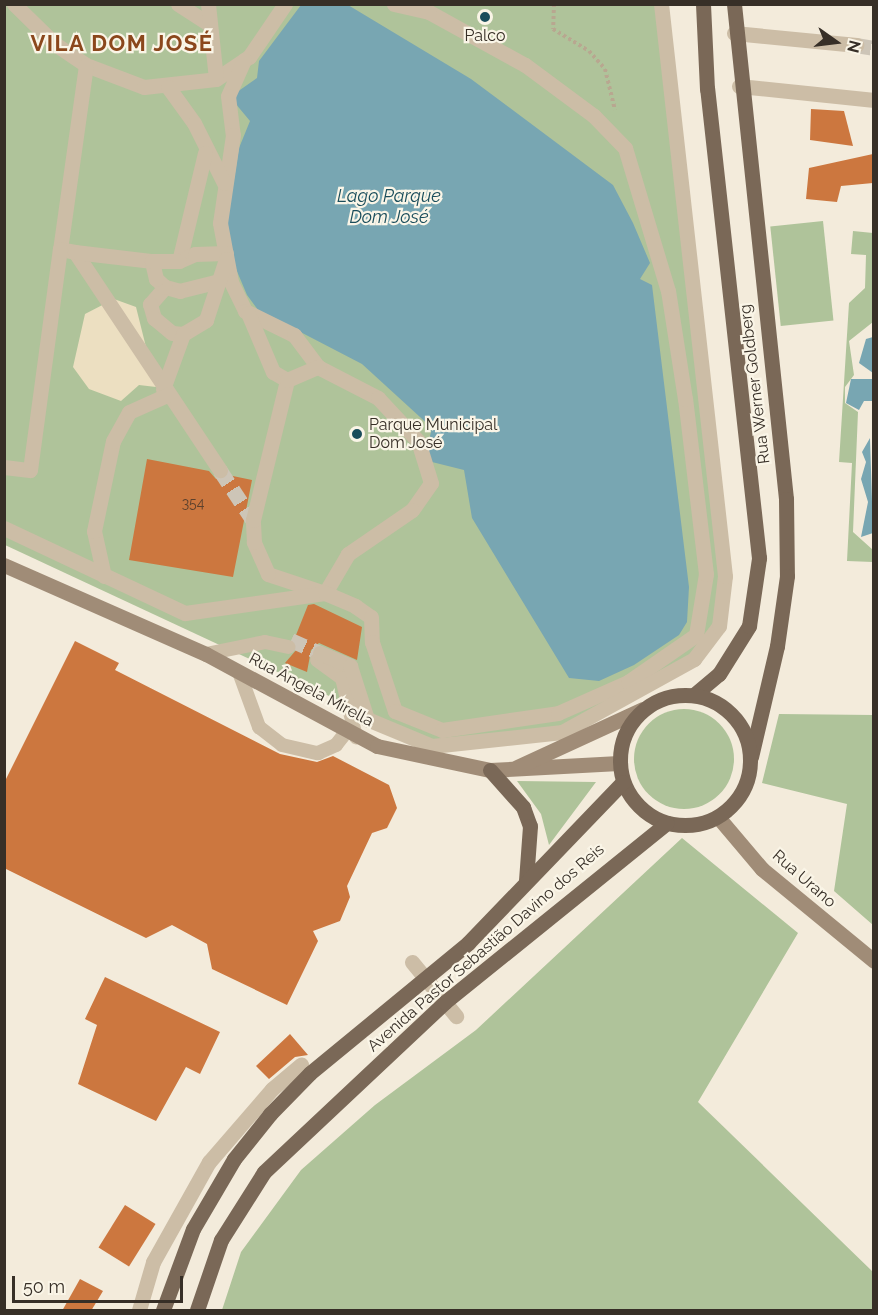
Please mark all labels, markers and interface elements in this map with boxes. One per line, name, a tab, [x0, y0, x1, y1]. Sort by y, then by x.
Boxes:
marker: Palco	[478, 10, 492, 24]
north arrow	[806, 12, 866, 72]
place label: Palco	[464, 26, 506, 46]
district label: VILA DOM JOSÉ	[30, 31, 214, 57]
text: N	[843, 38, 865, 55]
water label: Lago Parque Dom José	[337, 186, 441, 228]
street label: Rua Werner Goldberg	[736, 303, 774, 465]
place label: Parque Municipal Dom José	[369, 415, 497, 453]
marker: Parque Municipal Dom José	[350, 427, 364, 441]
house number: 354	[182, 495, 204, 511]
street label: Rua Ângela Mirella	[245, 649, 377, 731]
street label: Avenida Pastor Sebastião Davino dos Reis	[364, 840, 608, 1056]
street label: Rua Urano	[768, 846, 840, 912]
scale bar	[15, 1264, 186, 1302]
text: 50 m	[23, 1276, 65, 1297]

